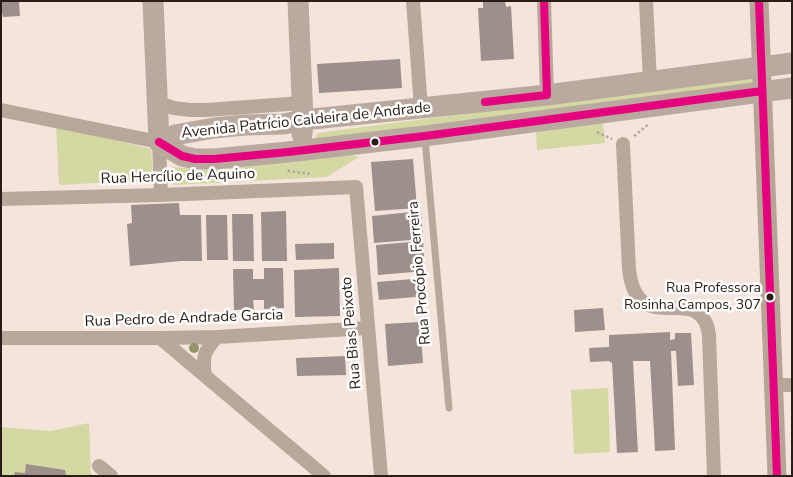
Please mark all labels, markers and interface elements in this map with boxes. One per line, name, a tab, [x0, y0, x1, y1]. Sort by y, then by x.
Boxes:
street label: Avenida Patrício Caldeira de Andrade	[180, 99, 432, 143]
unlabelled marker	[370, 137, 380, 147]
street label: Rua Hercílio de Aquino	[100, 165, 256, 189]
street label: Rua Procópio Ferreira	[405, 200, 435, 346]
street label: Rua Bias Peixoto	[338, 276, 366, 390]
place label: Rua Professora Rosinha Campos, 307	[624, 281, 761, 314]
marker: Rua Professora Rosinha Campos, 307	[765, 292, 775, 302]
street label: Rua Pedro de Andrade Garcia	[84, 307, 284, 331]

